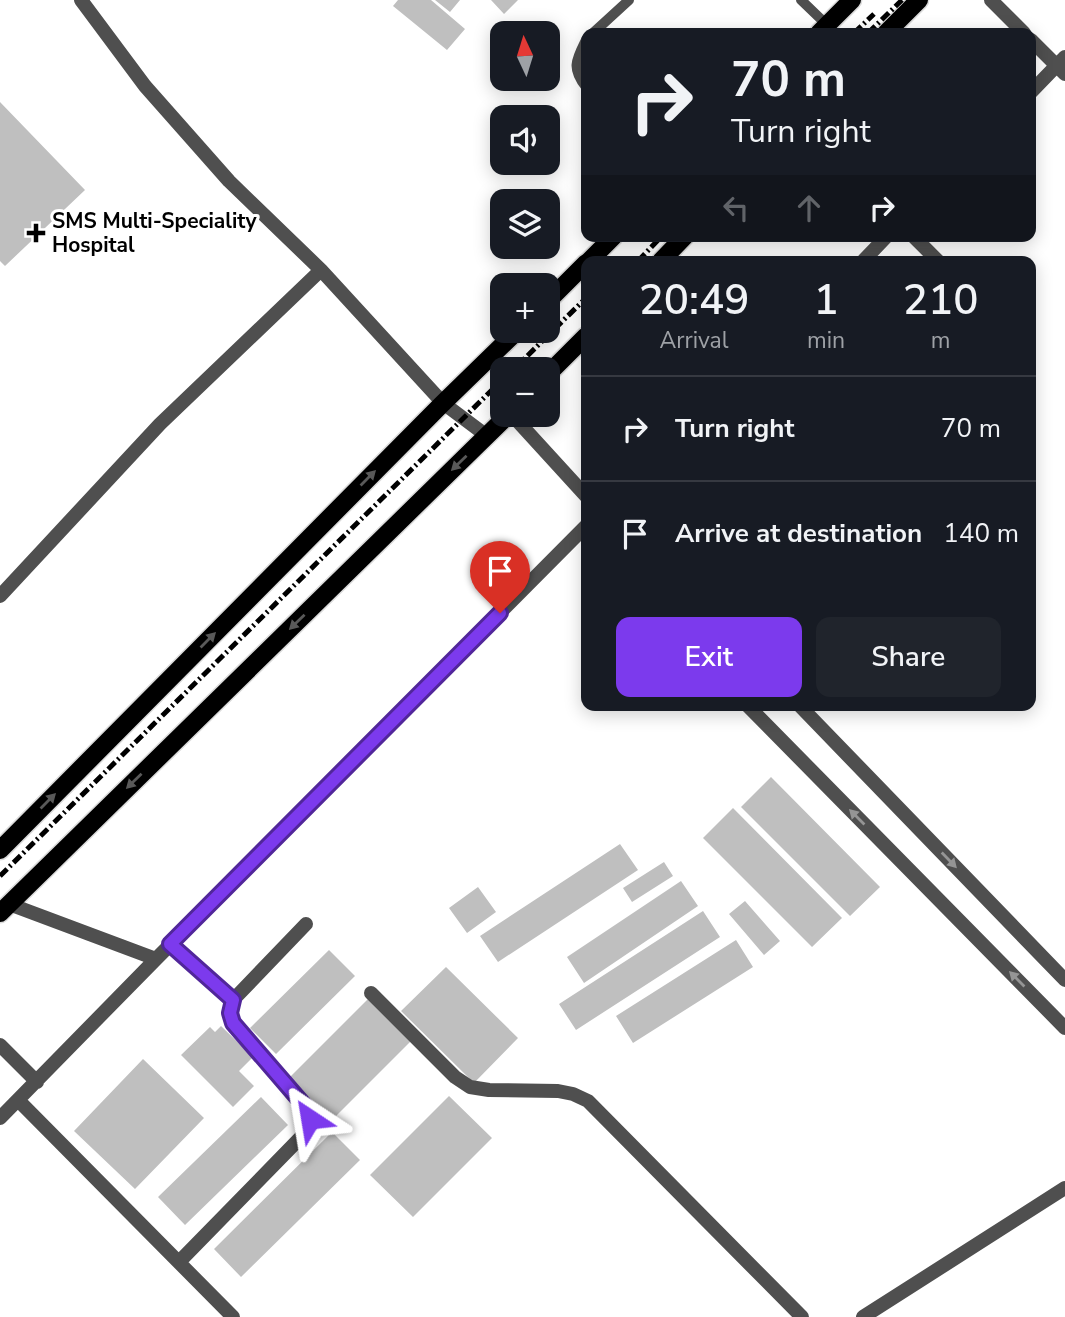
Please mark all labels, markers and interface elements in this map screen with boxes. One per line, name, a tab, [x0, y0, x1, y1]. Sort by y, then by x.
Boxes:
north arrow	[490, 21, 560, 91]
map controls	[490, 21, 560, 427]
text: 70 m	[731, 46, 846, 113]
icon: right	[616, 56, 707, 147]
button: sound	[490, 105, 560, 175]
text: Turn right	[731, 110, 871, 153]
button: layers	[490, 189, 560, 259]
icon: left	[717, 189, 755, 227]
icon: ahead	[790, 189, 828, 227]
icon: right	[863, 189, 901, 227]
place label: SMS Multi-Speciality Hospital	[52, 207, 258, 259]
marker: SMS Multi-Speciality Hospital	[26, 223, 46, 243]
text: 20:49	[639, 272, 749, 329]
text: 1	[813, 272, 839, 329]
text: 210	[903, 272, 978, 329]
button: +	[490, 273, 560, 343]
text: Arrival	[659, 325, 729, 356]
text: min	[807, 325, 845, 356]
text: m	[931, 325, 950, 356]
button: −	[490, 357, 560, 427]
icon: right	[616, 410, 654, 448]
text: Turn right	[675, 411, 794, 446]
text: 70 m	[941, 411, 1001, 446]
one-way arrow	[451, 454, 468, 471]
one-way arrow	[360, 470, 376, 487]
icon: arrive	[616, 515, 654, 553]
text: Arrive at destination	[675, 516, 922, 551]
text: 140 m	[943, 516, 1019, 551]
pin	[470, 541, 530, 613]
icon: arrive	[481, 552, 519, 590]
one-way arrow	[289, 614, 306, 630]
button: Exit	[616, 617, 802, 697]
button: Share	[816, 617, 1001, 697]
one-way arrow	[200, 631, 217, 648]
one-way arrow	[126, 773, 143, 790]
one-way arrow	[39, 794, 56, 810]
one-way arrow	[850, 809, 866, 826]
one-way arrow	[940, 851, 956, 868]
one-way arrow	[1009, 971, 1025, 987]
position arrow	[273, 1082, 347, 1156]

